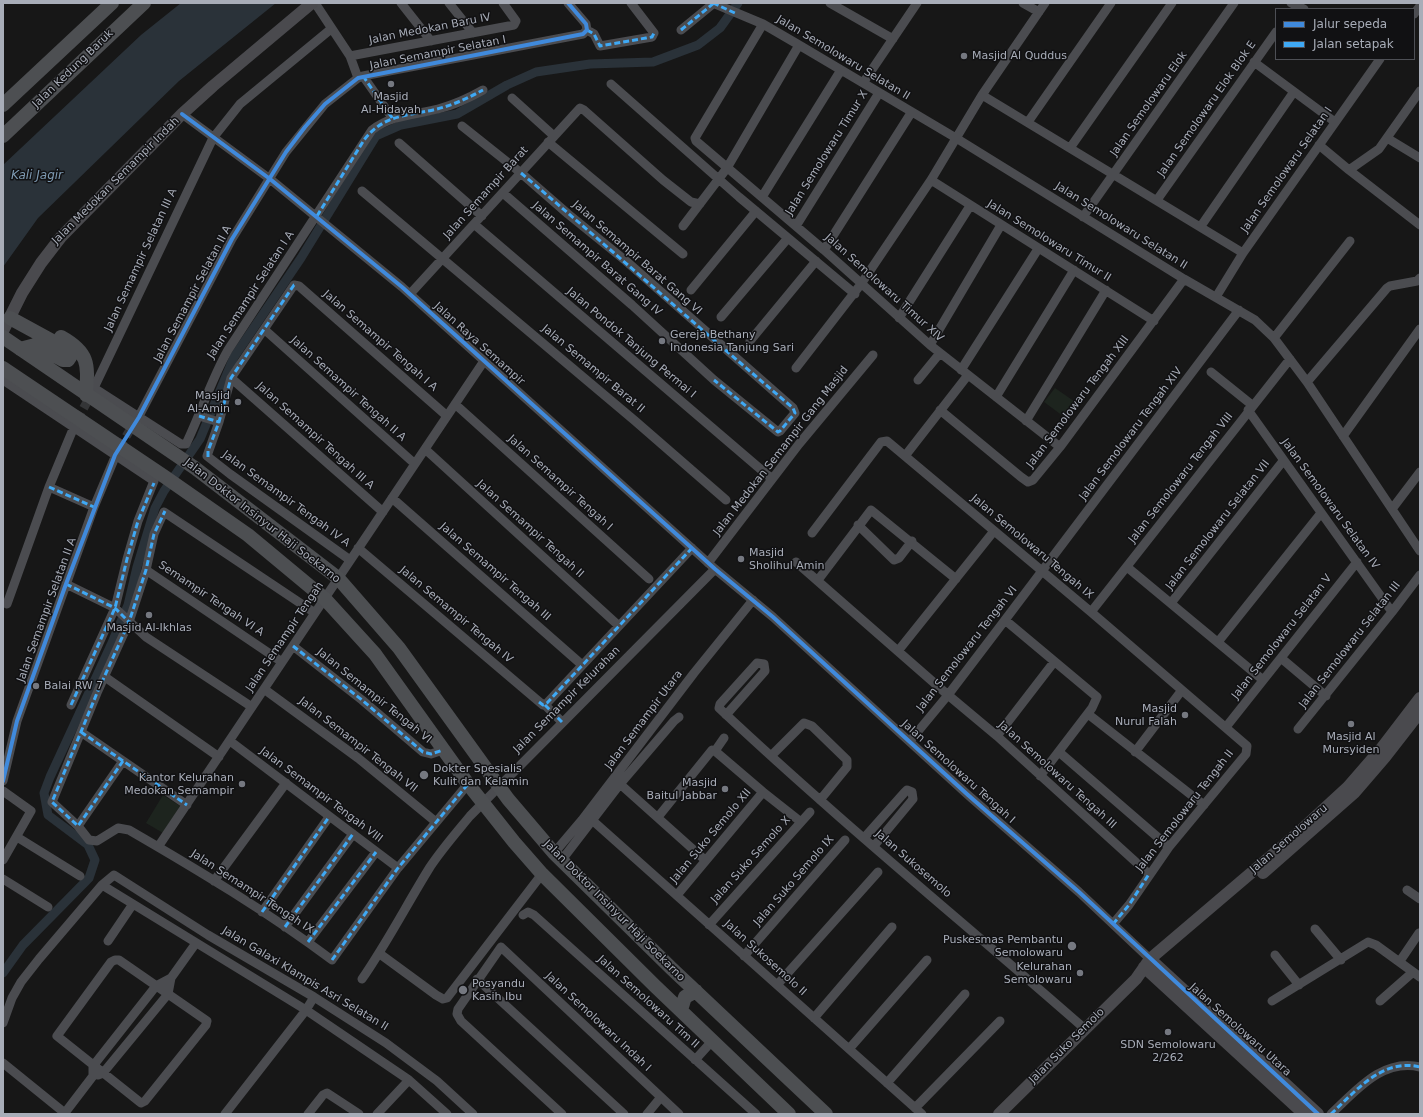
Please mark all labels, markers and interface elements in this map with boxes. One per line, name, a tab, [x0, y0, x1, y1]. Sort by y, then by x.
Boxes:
legend	[1275, 8, 1415, 60]
street label: Jalan Medokan Baru IV	[368, 11, 492, 47]
street label: Jalan Semolowaru Selatan II	[774, 13, 912, 103]
text: Jalur sepeda	[1313, 17, 1387, 31]
street label: Jalan Kedung Baruk	[30, 27, 116, 111]
street label: Jalan Semampir Selatan I	[369, 33, 507, 73]
text: Jalan setapak	[1313, 37, 1394, 51]
street label: Jalan Semolowaru Elok Blok E	[1155, 39, 1259, 179]
place label: Masjid Al Quddus	[972, 49, 1067, 63]
street label: Jalan Semolowaru Elok	[1108, 49, 1190, 159]
marker: Masjid Al Quddus	[959, 51, 969, 61]
marker: Masjid Al-Hidayah	[386, 79, 396, 89]
street label: Jalan Semolowaru Timur X	[783, 88, 871, 218]
place label: Masjid Al-Hidayah	[361, 90, 421, 116]
street label: Jalan Semolowaru Selatan I	[1238, 105, 1336, 235]
street label: Jalan Medokan Semampir Indah	[50, 115, 182, 247]
street label: Jalan Semampir Barat	[441, 144, 531, 242]
water label: Kali Jagir	[11, 169, 63, 183]
street label: Jalan Semolowaru Selatan II	[1052, 180, 1190, 272]
street label: Jalan Semampir Selatan III A	[102, 186, 180, 334]
street label: Jalan Semolowaru Timur II	[985, 197, 1113, 285]
street label: Jalan Semampir Barat Gang VI	[570, 198, 704, 318]
street label: Jalan Semampir Barat Gang IV	[530, 199, 664, 319]
street label: Jalan Semampir Selatan II A	[151, 223, 235, 365]
street label: Jalan Semampir Selatan I A	[205, 229, 297, 361]
street label: Jalan Semolowaru Timur XIV	[822, 231, 946, 345]
street label: Jalan Pondok Tanjung Permai I	[564, 285, 698, 401]
street label: Jalan Semampir Tengah I A	[320, 288, 440, 394]
street label: Jalan Raya Semampir	[431, 300, 527, 388]
street label: Jalan Semampir Barat II	[539, 322, 647, 416]
place label: Gereja Bethany Indonesia Tanjung Sari	[670, 328, 794, 354]
street label: Jalan Semolowaru Tengah XIII	[1024, 333, 1132, 471]
street label: Jalan Semampir Tengah II A	[288, 334, 408, 444]
marker: Gereja Bethany Indonesia Tanjung Sari	[657, 336, 667, 346]
street label: Jalan Medokan Semampir Gang Masjid	[711, 364, 851, 538]
street label: Jalan Semolowaru Tengah XIV	[1077, 365, 1185, 503]
street label: Jalan Semampir Tengah III A	[253, 380, 377, 492]
place label: Masjid Al-Amin	[187, 389, 230, 415]
marker: Masjid Al-Amin	[233, 397, 243, 407]
street label: Jalan Semolowaru Tengah VIII	[1126, 410, 1236, 546]
street label: Jalan Semampir Tengah I	[505, 433, 615, 533]
street label: Jalan Semolowaru Selatan IV	[1278, 436, 1382, 572]
street label: Jalan Semampir Tengah IV A	[220, 448, 352, 550]
street label: Jalan Doktor Insinyur Haji Soekarno	[181, 456, 343, 586]
street label: Jalan Semolowaru Selatan VII	[1163, 457, 1273, 593]
street label: Jalan Semampir Tengah II	[474, 477, 586, 581]
street label: Jalan Semolowaru Tengah IX	[968, 492, 1096, 602]
street label: Jalan Semampir Tengah III	[437, 520, 553, 624]
street label: Jalan Semampir Selatan II A	[15, 536, 79, 684]
place label: Masjid Sholihul Amin	[749, 546, 825, 572]
marker: Masjid Sholihul Amin	[736, 554, 746, 564]
street label: Semampir Tengah VI A	[156, 559, 266, 639]
street label: Jalan Semampir Tengah IV	[397, 564, 515, 666]
street label: Jalan Semolowaru Selatan V	[1229, 572, 1335, 702]
street label: Jalan Semolowaru Selatan III	[1297, 579, 1403, 711]
street label: Jalan Semampir Tengah	[243, 580, 327, 694]
street label: Jalan Semolowaru Tengah VI	[914, 584, 1020, 714]
marker: Masjid Al-Ikhlas	[144, 610, 154, 620]
place label: Masjid Al-Ikhlas	[106, 621, 192, 635]
street label: Jalan Semampir Kelurahan	[511, 644, 623, 756]
street label: Jalan Semampir Tengah VI	[314, 646, 434, 746]
street label: Jalan Semampir Utara	[602, 668, 686, 772]
place label: Balai RW 7	[44, 679, 103, 693]
marker: Balai RW 7	[31, 681, 41, 691]
street label: Jalan Semampir Tengah VII	[296, 695, 420, 795]
place label: Masjid Nurul Falah	[1115, 702, 1177, 728]
marker: Masjid Nurul Falah	[1180, 710, 1190, 720]
street label: Jalan Semolowaru Tengah I	[899, 718, 1017, 826]
street label: Jalan Semolowaru Tengah III	[995, 718, 1119, 832]
marker: Masjid Al Mursyiden	[1346, 719, 1356, 729]
place label: Masjid Al Mursyiden	[1322, 730, 1380, 756]
street label: Jalan Semampir Tengah VIII	[257, 745, 385, 845]
street label: Jalan Semolowaru Tengah II	[1133, 747, 1237, 875]
place label: Dokter Spesialis Kulit dan Kelamin	[433, 762, 529, 788]
marker: Dokter Spesialis Kulit dan Kelamin	[418, 769, 430, 781]
place label: Kantor Kelurahan Medokan Semampir	[124, 771, 234, 797]
place label: Masjid Baitul Jabbar	[647, 776, 717, 802]
marker: Kantor Kelurahan Medokan Semampir	[237, 779, 247, 789]
marker: Masjid Baitul Jabbar	[720, 784, 730, 794]
street label: Jalan Suko Semolo XII	[668, 786, 754, 886]
street label: Jalan Semolowaru	[1248, 802, 1330, 876]
street label: Jalan Suko Semolo X	[708, 814, 794, 906]
street label: Jalan Sukosemolo	[872, 827, 954, 901]
street label: Jalan Suko Semolo IX	[751, 833, 837, 929]
street label: Jalan Doktor Insinyur Haji Soekarno	[541, 838, 687, 984]
street label: Jalan Semampir Tengah IX	[188, 847, 316, 937]
street label: Jalan Sukosemolo II	[721, 917, 809, 999]
street label: Jalan Galaxi Klampis Asri Selatan II	[220, 924, 390, 1034]
place label: Puskesmas Pembantu Semolowaru	[943, 933, 1063, 959]
marker: Puskesmas Pembantu Semolowaru	[1066, 940, 1078, 952]
street label: Jalan Semolowaru Tim II	[595, 953, 701, 1051]
place label: Kelurahan Semolowaru	[1004, 960, 1072, 986]
marker: Kelurahan Semolowaru	[1075, 968, 1085, 978]
street label: Jalan Semolowaru Indah I	[542, 970, 654, 1074]
place label: Posyandu Kasih Ibu	[472, 977, 525, 1003]
street label: Jalan Semolowaru Utara	[1186, 981, 1294, 1079]
marker: Posyandu Kasih Ibu	[457, 984, 469, 996]
street label: Jalan Suko Semolo	[1026, 1005, 1108, 1087]
marker: SDN Semolowaru 2/262	[1163, 1027, 1173, 1037]
place label: SDN Semolowaru 2/262	[1120, 1038, 1216, 1064]

